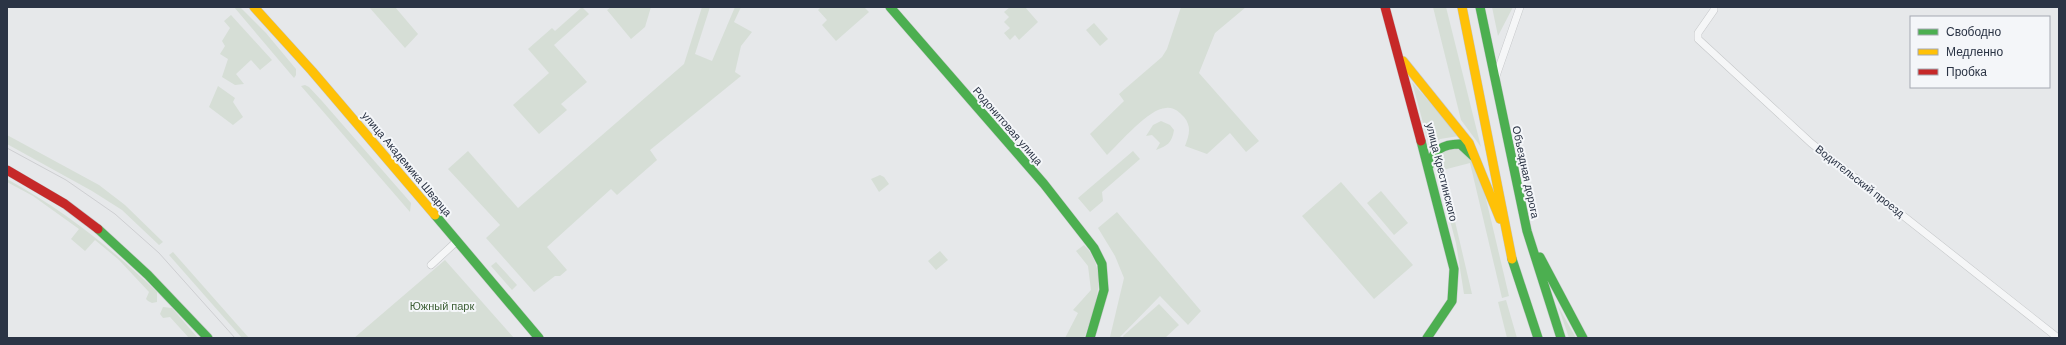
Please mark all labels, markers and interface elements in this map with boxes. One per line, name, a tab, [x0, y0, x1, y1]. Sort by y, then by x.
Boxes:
legend	[1910, 16, 2050, 88]
text: Свободно	[1946, 24, 2001, 40]
text: Медленно	[1946, 44, 2003, 60]
text: Пробка	[1946, 64, 1987, 80]
street label: Родонитовая улица	[970, 84, 1046, 169]
street label: улица Академика Шварца	[359, 109, 455, 220]
street label: улица Крестинского	[1423, 121, 1461, 223]
street label: Объездная дорога	[1509, 124, 1543, 220]
street label: Водительский проезд	[1813, 142, 1908, 221]
park label: Южный парк	[410, 299, 474, 313]

